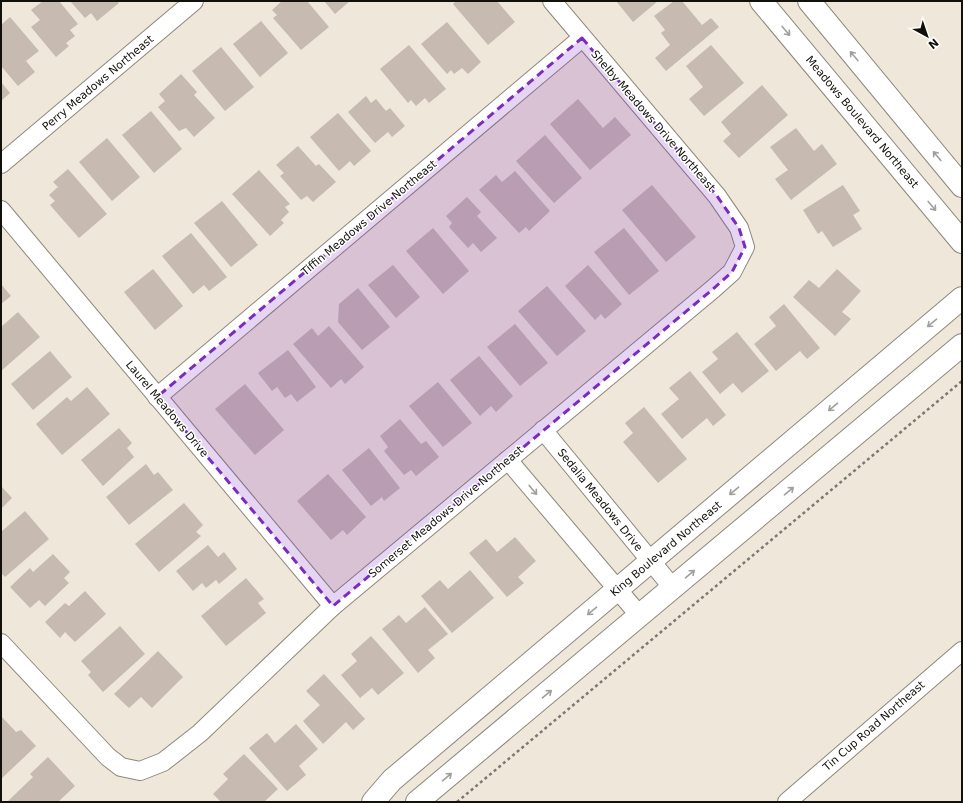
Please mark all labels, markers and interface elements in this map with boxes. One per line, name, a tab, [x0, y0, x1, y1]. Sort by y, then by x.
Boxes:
north arrow	[907, 16, 947, 56]
one-way arrow	[782, 26, 791, 36]
street label: Perry Meadows Northeast	[40, 32, 157, 133]
text: N	[925, 35, 941, 51]
street label: Shelby Meadows Drive Northeast	[588, 48, 718, 195]
one-way arrow	[850, 50, 859, 61]
street label: Meadows Boulevard Northeast	[803, 53, 922, 191]
one-way arrow	[933, 151, 942, 162]
street label: Tiffin Meadows Drive Northeast	[298, 157, 440, 279]
one-way arrow	[928, 201, 937, 212]
one-way arrow	[928, 318, 938, 327]
street label: Laurel Meadows Drive	[123, 358, 211, 460]
one-way arrow	[828, 403, 839, 412]
street label: Somerset Meadows Drive Northeast	[366, 443, 527, 581]
street label: Sedalia Meadows Drive	[555, 446, 645, 554]
one-way arrow	[528, 485, 537, 495]
one-way arrow	[784, 486, 795, 495]
one-way arrow	[729, 487, 740, 496]
street label: King Boulevard Northeast	[608, 498, 725, 599]
one-way arrow	[684, 570, 695, 579]
one-way arrow	[587, 607, 597, 616]
street label: Tin Cup Road Northeast	[820, 678, 928, 774]
one-way arrow	[542, 689, 553, 698]
one-way arrow	[442, 773, 453, 781]

